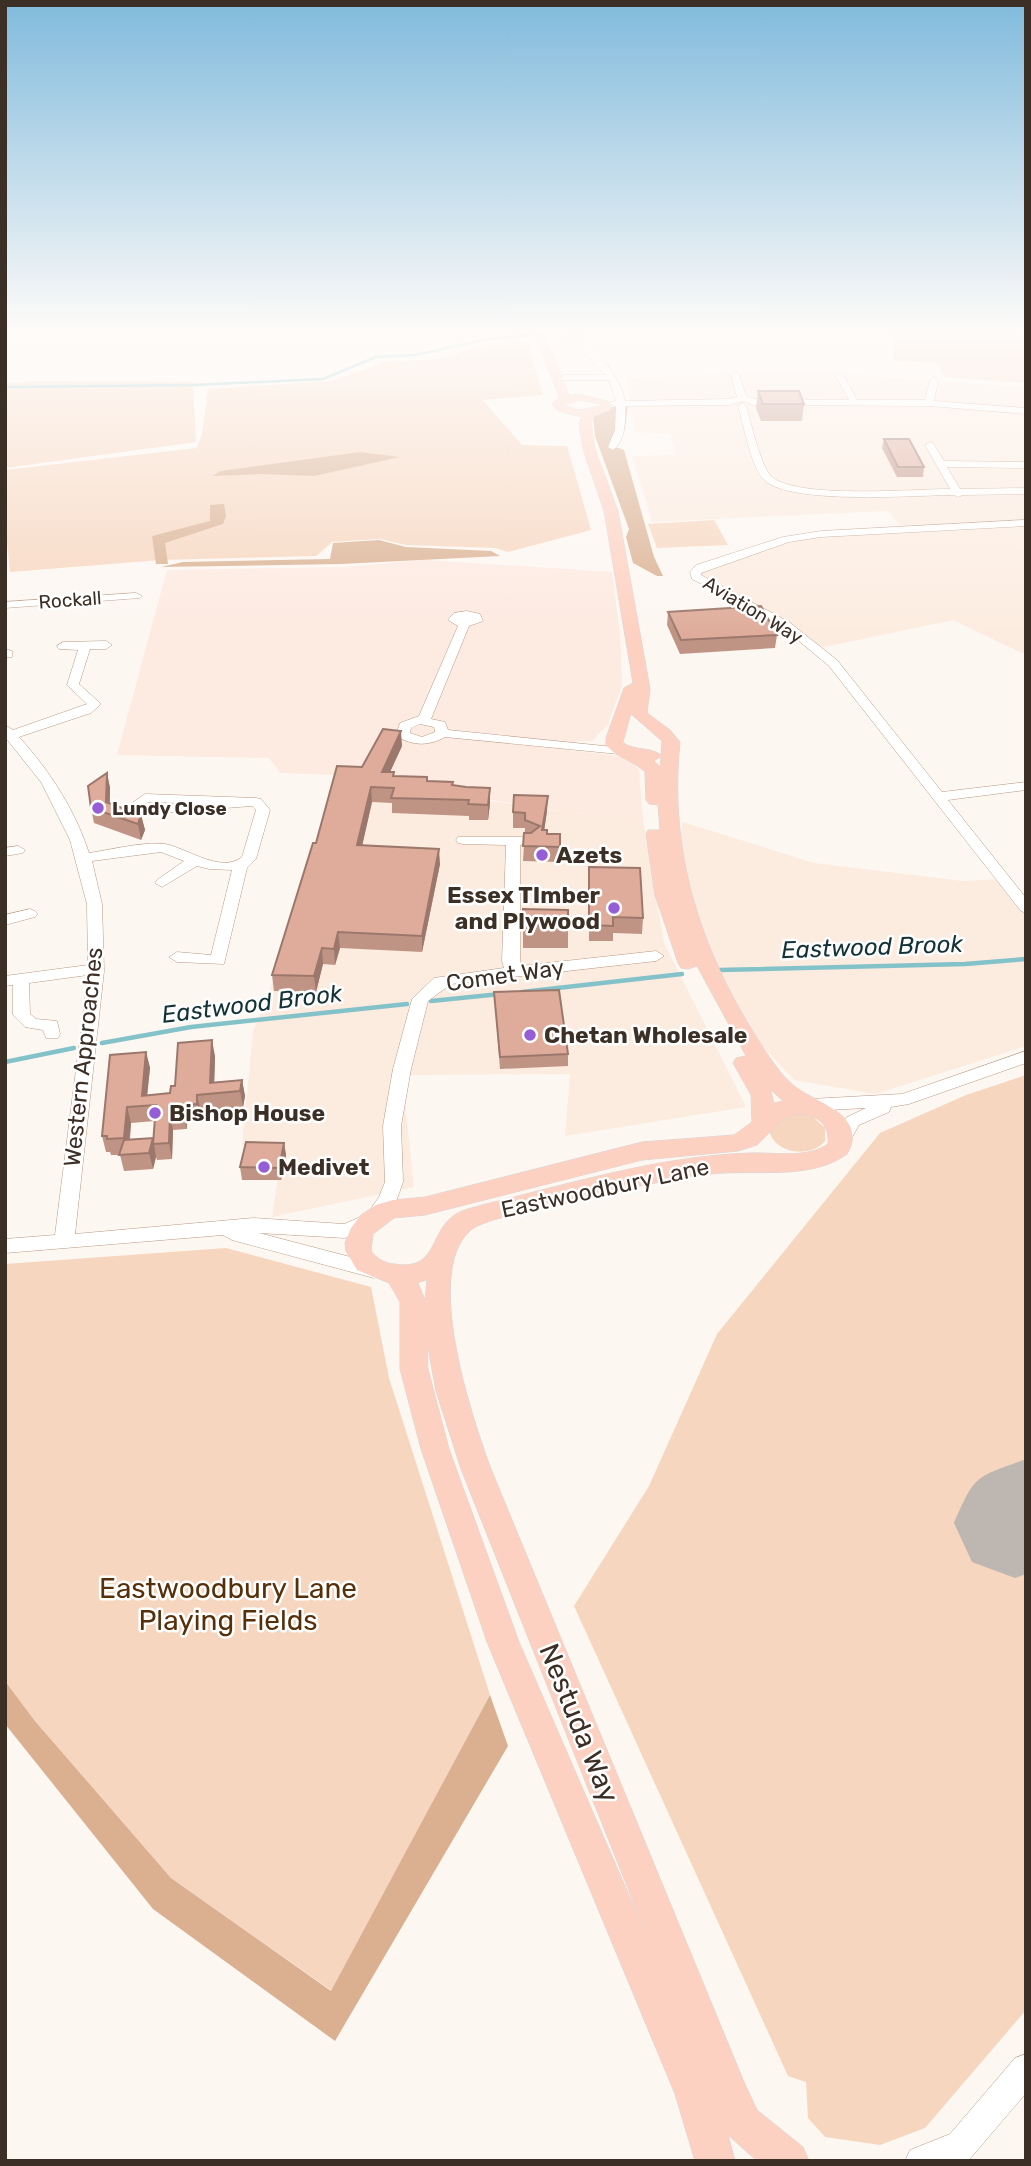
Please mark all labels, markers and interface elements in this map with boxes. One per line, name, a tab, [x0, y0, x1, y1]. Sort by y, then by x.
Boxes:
street label: Aviation Way	[699, 571, 807, 649]
street label: Rockall	[38, 586, 102, 614]
place label: Lundy Close	[112, 797, 227, 820]
marker: Lundy Close	[90, 800, 106, 816]
place label: Azets	[556, 841, 622, 869]
marker: Azets	[534, 847, 550, 863]
place label: Essex TImber and Plywood	[447, 881, 601, 935]
marker: Essex TImber and Plywood	[606, 900, 622, 916]
water label: Eastwood Brook	[781, 930, 964, 964]
street label: Western Approaches	[58, 946, 108, 1168]
street label: Comet Way	[444, 953, 566, 997]
water label: Eastwood Brook	[160, 979, 344, 1029]
place label: Chetan Wholesale	[544, 1021, 747, 1049]
marker: Chetan Wholesale	[522, 1027, 538, 1043]
place label: Bishop House	[169, 1099, 325, 1127]
marker: Bishop House	[147, 1105, 163, 1121]
street label: Eastwoodbury Lane	[498, 1152, 712, 1224]
place label: Medivet	[278, 1153, 370, 1181]
marker: Medivet	[256, 1159, 272, 1175]
park label: Eastwoodbury Lane Playing Fields	[99, 1572, 357, 1637]
street label: Nestuda Way	[532, 1639, 626, 1807]

